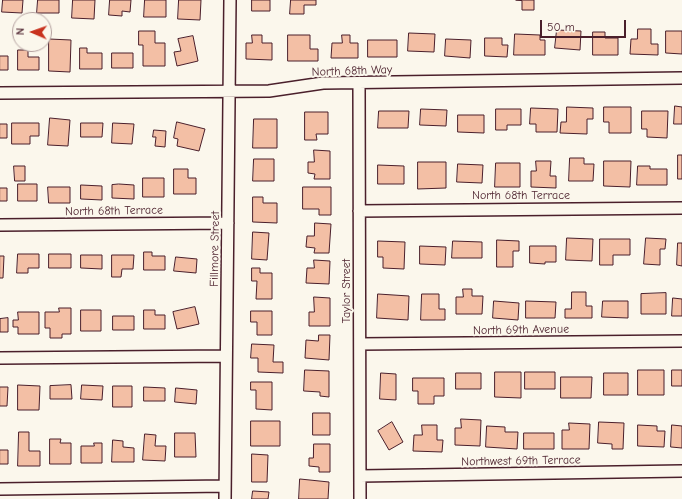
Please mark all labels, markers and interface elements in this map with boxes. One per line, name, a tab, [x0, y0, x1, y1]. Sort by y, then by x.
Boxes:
north arrow	[12, 12, 52, 52]
scale bar	[542, 12, 628, 38]
text: 50 m	[547, 20, 575, 34]
text: N	[14, 28, 27, 35]
street label: North 68th Way	[311, 62, 393, 80]
street label: North 68th Terrace	[472, 189, 570, 203]
street label: North 68th Terrace	[65, 203, 163, 219]
street label: Fillmore Street	[207, 211, 223, 287]
street label: Taylor Street	[340, 259, 354, 323]
street label: North 69th Avenue	[473, 322, 569, 338]
street label: Northwest 69th Terrace	[461, 453, 581, 469]

